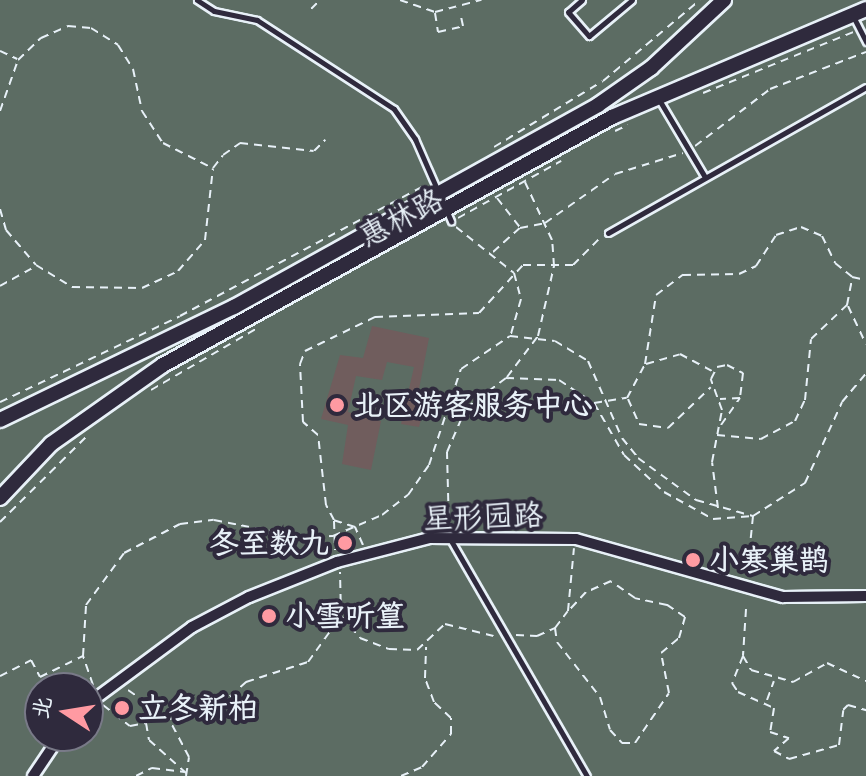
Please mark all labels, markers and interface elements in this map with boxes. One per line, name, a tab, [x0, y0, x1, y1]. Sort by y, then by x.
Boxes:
street label: 惠林路	[353, 181, 449, 255]
place label: 北区游客服务中心	[353, 387, 593, 423]
marker: 北区游客服务中心	[328, 396, 346, 414]
street label: 星形园路	[422, 497, 544, 537]
place label: 冬至数九	[209, 525, 329, 561]
marker: 冬至数九	[336, 534, 354, 552]
place label: 小寒巢鹊	[709, 542, 829, 578]
marker: 小寒巢鹊	[684, 551, 702, 569]
place label: 小雪听篁	[285, 598, 405, 634]
marker: 小雪听篁	[260, 607, 278, 625]
north arrow	[24, 672, 104, 752]
place label: 立冬新柏	[138, 690, 258, 726]
text: 北	[21, 693, 63, 722]
marker: 立冬新柏	[113, 699, 131, 717]

